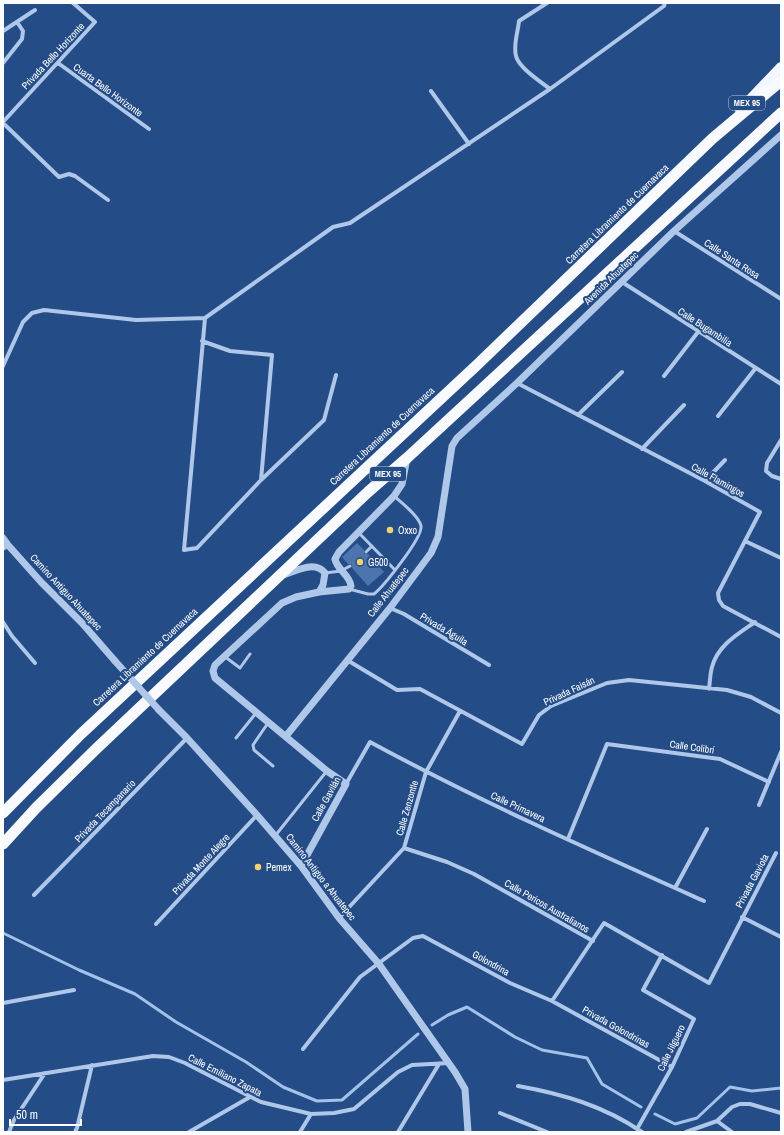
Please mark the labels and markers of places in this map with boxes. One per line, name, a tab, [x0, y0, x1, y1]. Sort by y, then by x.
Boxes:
place label: Oxxo	[398, 524, 418, 537]
marker: Oxxo	[385, 525, 395, 535]
place label: G500	[368, 556, 389, 569]
marker: G500	[355, 557, 365, 567]
place label: Pemex	[266, 861, 292, 874]
marker: Pemex	[253, 862, 263, 872]

